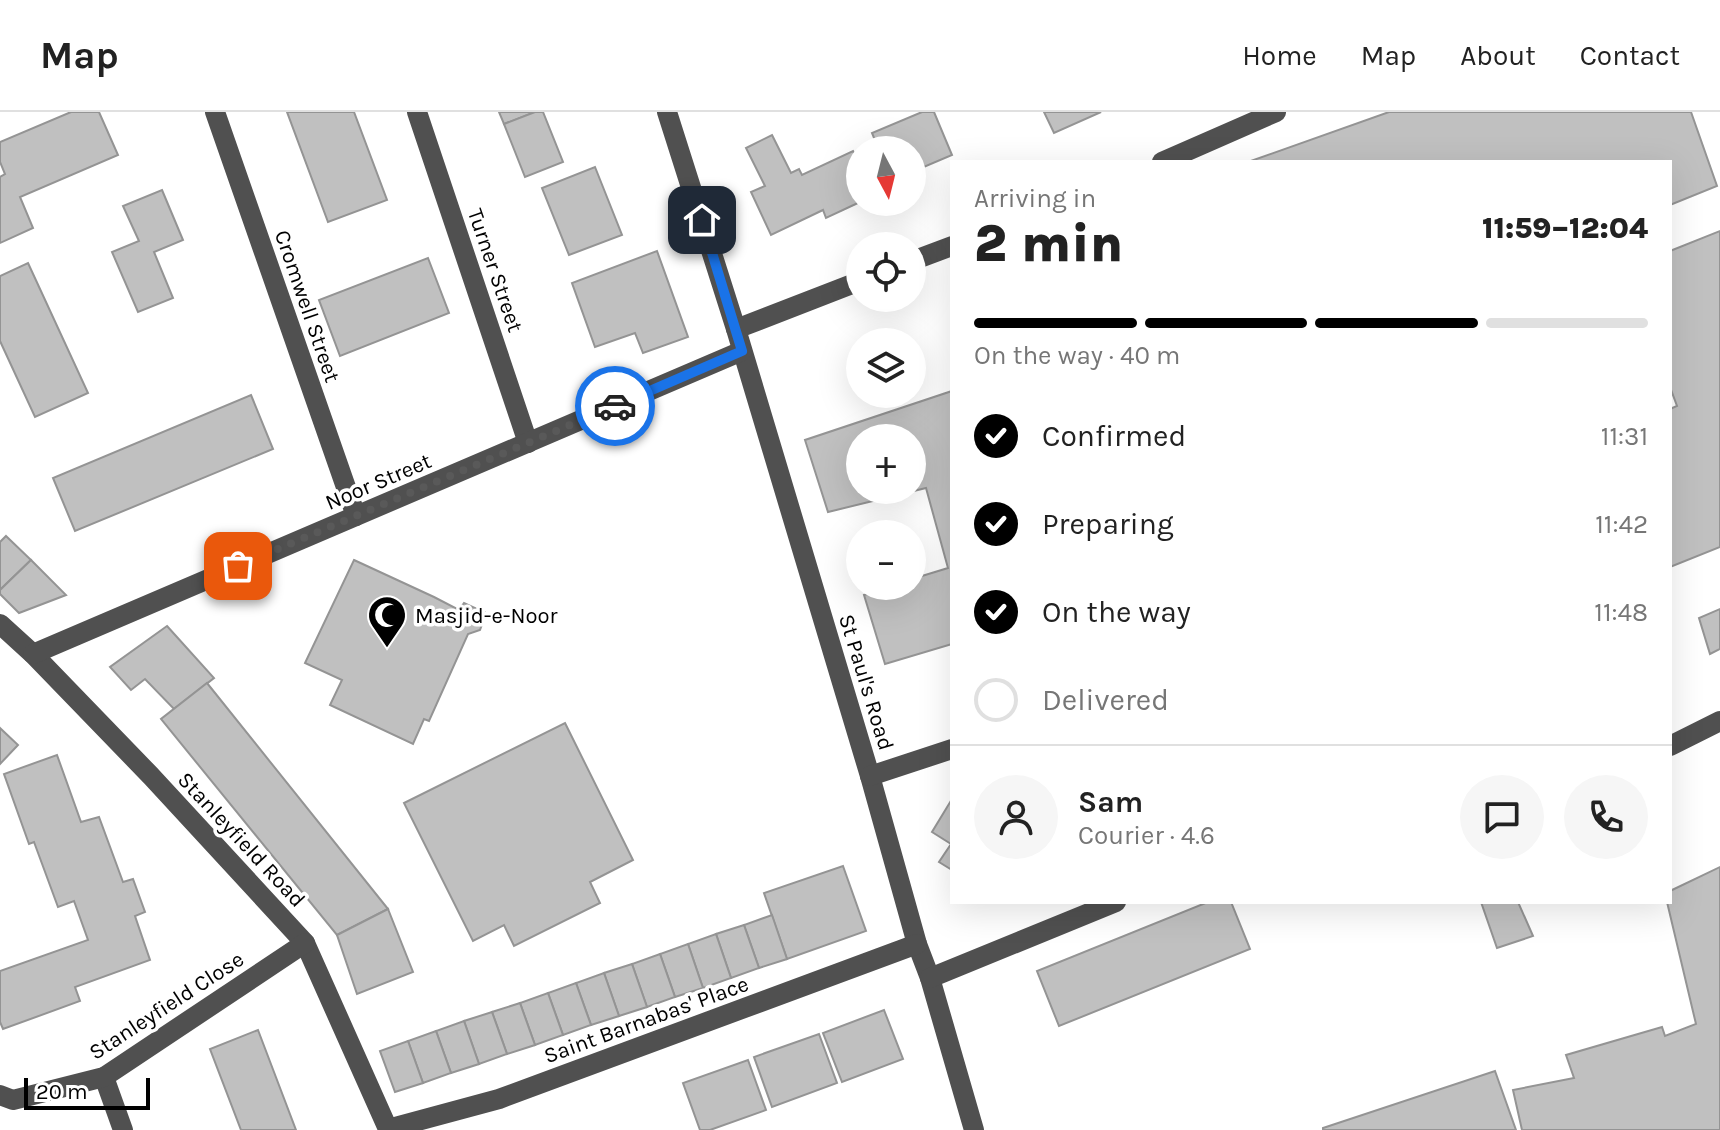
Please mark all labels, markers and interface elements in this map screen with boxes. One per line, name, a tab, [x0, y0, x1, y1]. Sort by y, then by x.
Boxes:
text: Map	[40, 33, 119, 78]
text: Home	[1242, 39, 1317, 72]
text: Map	[1361, 39, 1416, 72]
text: About	[1460, 39, 1536, 72]
text: Contact	[1580, 39, 1680, 72]
north arrow	[846, 136, 926, 216]
map controls	[846, 136, 926, 600]
text: Arriving in	[974, 183, 1096, 214]
pin	[668, 186, 736, 254]
icon: home	[680, 198, 724, 242]
street label: Turner Street	[462, 205, 528, 336]
text: 11:59–12:04	[1482, 210, 1648, 246]
text: 2 min	[974, 213, 1123, 274]
street label: Cromwell Street	[269, 227, 345, 386]
button: locate	[846, 232, 926, 312]
button: layers	[846, 328, 926, 408]
text: On the way · 40 m	[974, 340, 1180, 371]
courier	[575, 366, 655, 446]
icon: car	[593, 384, 637, 428]
icon: check	[974, 414, 1018, 458]
text: Confirmed	[1042, 418, 1186, 454]
text: 11:31	[1601, 421, 1648, 452]
button: +	[846, 424, 926, 504]
street label: Noor Street	[321, 448, 435, 516]
icon: check	[974, 502, 1018, 546]
text: Preparing	[1042, 506, 1174, 542]
text: 11:42	[1595, 509, 1648, 540]
button: −	[846, 520, 926, 600]
pin	[204, 532, 272, 600]
icon: bag	[216, 544, 260, 588]
icon: check	[974, 590, 1018, 634]
mosque icon: Masjid-e-Noor	[366, 594, 408, 649]
text: On the way	[1042, 594, 1191, 630]
text: 11:48	[1594, 597, 1648, 628]
place label: Masjid-e-Noor	[415, 603, 557, 629]
street label: St Paul's Road	[833, 611, 899, 754]
text: Delivered	[1042, 682, 1169, 718]
street label: Stanleyfield Road	[172, 767, 310, 913]
button: person	[974, 775, 1058, 859]
button: chat	[1460, 775, 1544, 859]
button: phone	[1564, 775, 1648, 859]
text: Sam	[1078, 784, 1143, 820]
text: Courier · 4.6	[1078, 820, 1215, 851]
street label: Stanleyfield Close	[84, 946, 249, 1065]
street label: Saint Barnabas' Place	[540, 971, 752, 1069]
scale bar	[24, 1074, 150, 1110]
text: 20 m	[36, 1079, 88, 1105]

